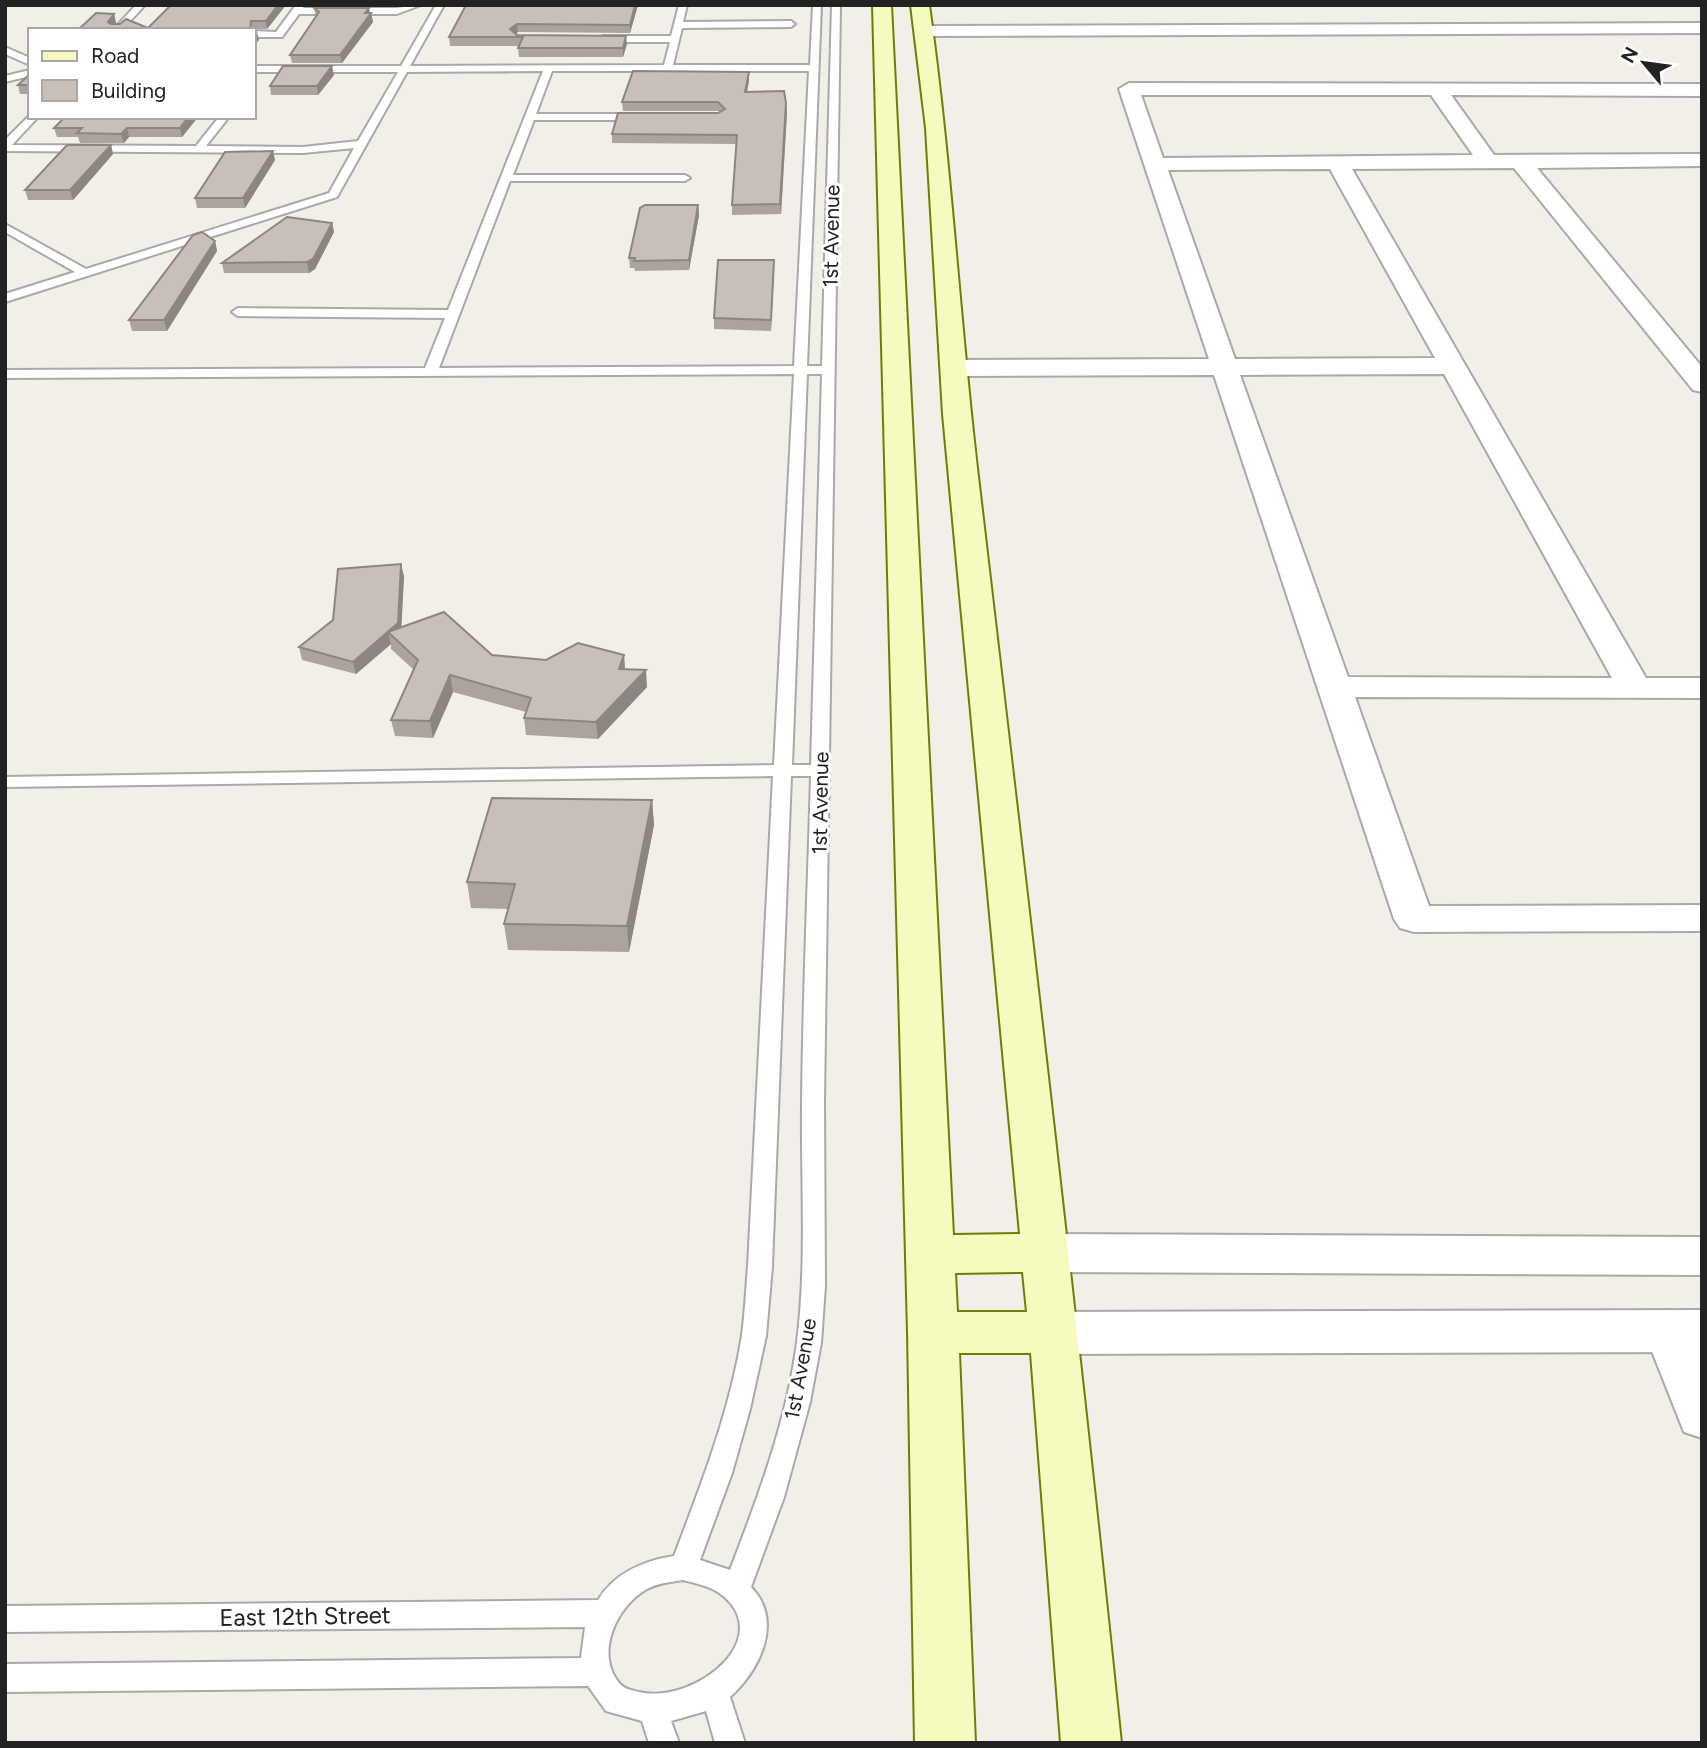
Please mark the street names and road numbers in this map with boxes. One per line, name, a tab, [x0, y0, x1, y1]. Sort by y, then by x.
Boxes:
street label: 1st Avenue	[818, 184, 844, 288]
street label: 1st Avenue	[807, 751, 833, 855]
street label: 1st Avenue	[779, 1316, 821, 1422]
street label: East 12th Street	[219, 1600, 391, 1632]

